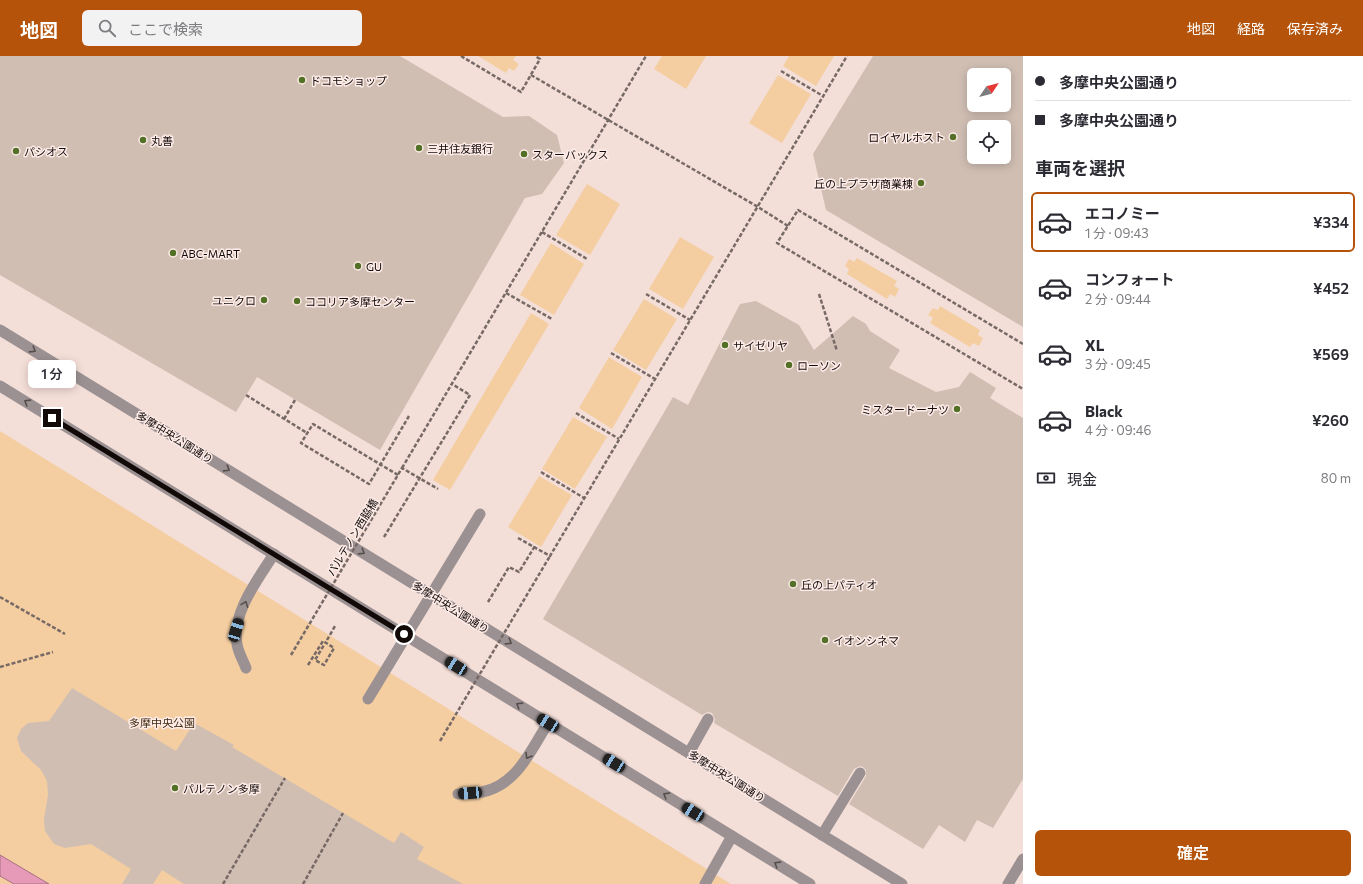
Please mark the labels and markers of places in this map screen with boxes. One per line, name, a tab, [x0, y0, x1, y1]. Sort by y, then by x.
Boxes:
place label: ドコモショップ	[310, 74, 387, 87]
marker: ドコモショップ	[297, 75, 307, 85]
place label: ロイヤルホスト	[868, 131, 945, 144]
marker: ロイヤルホスト	[948, 132, 958, 142]
place label: 丸善	[151, 134, 173, 147]
marker: 丸善	[138, 135, 148, 145]
place label: 三井住友銀行	[427, 142, 493, 155]
marker: 三井住友銀行	[414, 143, 424, 153]
place label: パシオス	[24, 145, 68, 158]
marker: パシオス	[11, 146, 21, 156]
place label: スターバックス	[532, 148, 609, 161]
marker: スターバックス	[519, 149, 529, 159]
place label: 丘の上プラザ商業棟	[814, 177, 913, 190]
marker: 丘の上プラザ商業棟	[916, 178, 926, 188]
place label: ABC-MART	[181, 247, 240, 260]
marker: ABC-MART	[168, 248, 178, 258]
place label: GU	[366, 260, 382, 273]
marker: GU	[353, 261, 363, 271]
place label: ユニクロ	[212, 294, 256, 307]
marker: ユニクロ	[259, 295, 269, 305]
place label: ココリア多摩センター	[305, 295, 415, 308]
marker: ココリア多摩センター	[292, 296, 302, 306]
place label: サイゼリヤ	[733, 339, 788, 352]
marker: サイゼリヤ	[720, 340, 730, 350]
place label: ローソン	[797, 359, 841, 372]
marker: ローソン	[784, 360, 794, 370]
place label: ミスタードーナツ	[861, 403, 949, 416]
marker: ミスタードーナツ	[952, 404, 962, 414]
place label: 丘の上パティオ	[801, 578, 877, 591]
marker: 丘の上パティオ	[788, 579, 798, 589]
place label: イオンシネマ	[833, 634, 899, 647]
marker: イオンシネマ	[820, 635, 830, 645]
place label: パルテノン多摩	[183, 782, 260, 795]
marker: パルテノン多摩	[170, 783, 180, 793]

